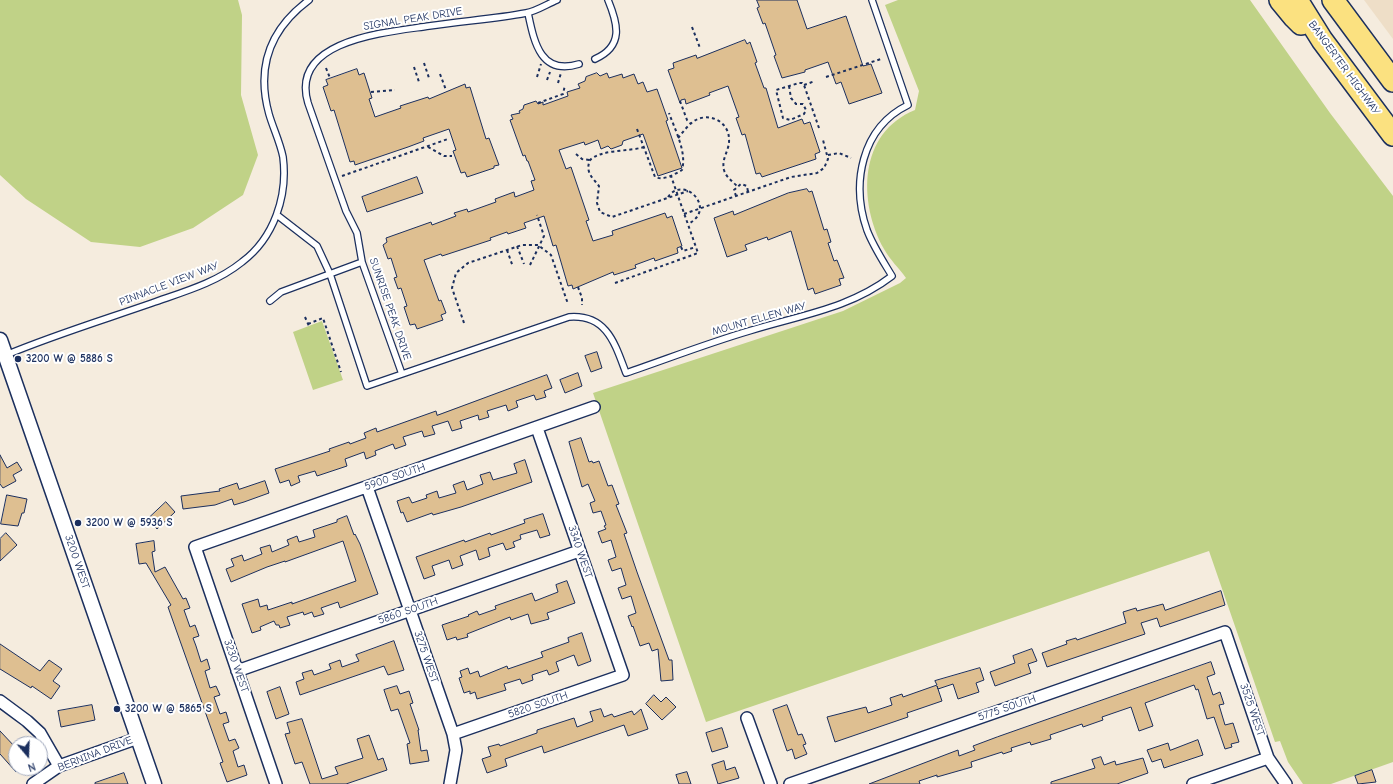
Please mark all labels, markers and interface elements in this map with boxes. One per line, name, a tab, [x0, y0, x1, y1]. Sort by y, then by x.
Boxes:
street label: SIGNAL PEAK DRIVE	[363, 5, 463, 33]
street label: BANGERTER HIGHWAY	[1305, 18, 1383, 118]
street label: SUNRISE PEAK DRIVE	[366, 256, 414, 362]
street label: PINNACLE VIEW WAY	[118, 259, 220, 309]
street label: MOUNT ELLEN WAY	[711, 299, 807, 339]
place label: 3200 W @ 5886 S	[26, 352, 113, 366]
marker: 3200 W @ 5886 S	[13, 354, 23, 364]
street label: 5900 SOUTH	[363, 460, 427, 494]
place label: 3200 W @ 5936 S	[86, 516, 173, 530]
marker: 3200 W @ 5936 S	[73, 518, 83, 528]
street label: 3340 WEST	[565, 524, 595, 580]
street label: 3200 WEST	[62, 533, 92, 591]
street label: 5860 SOUTH	[376, 595, 440, 627]
street label: 3275 WEST	[411, 629, 441, 685]
street label: 3230 WEST	[221, 638, 251, 694]
street label: 3525 WEST	[1237, 682, 1267, 738]
street label: 5820 SOUTH	[506, 689, 570, 721]
street label: 5775 SOUTH	[976, 692, 1038, 724]
place label: 3200 W @ 5865 S	[125, 702, 212, 716]
marker: 3200 W @ 5865 S	[112, 704, 122, 714]
street label: BERNINA DRIVE	[56, 734, 134, 774]
north arrow	[8, 736, 48, 776]
text: N	[26, 760, 37, 774]

